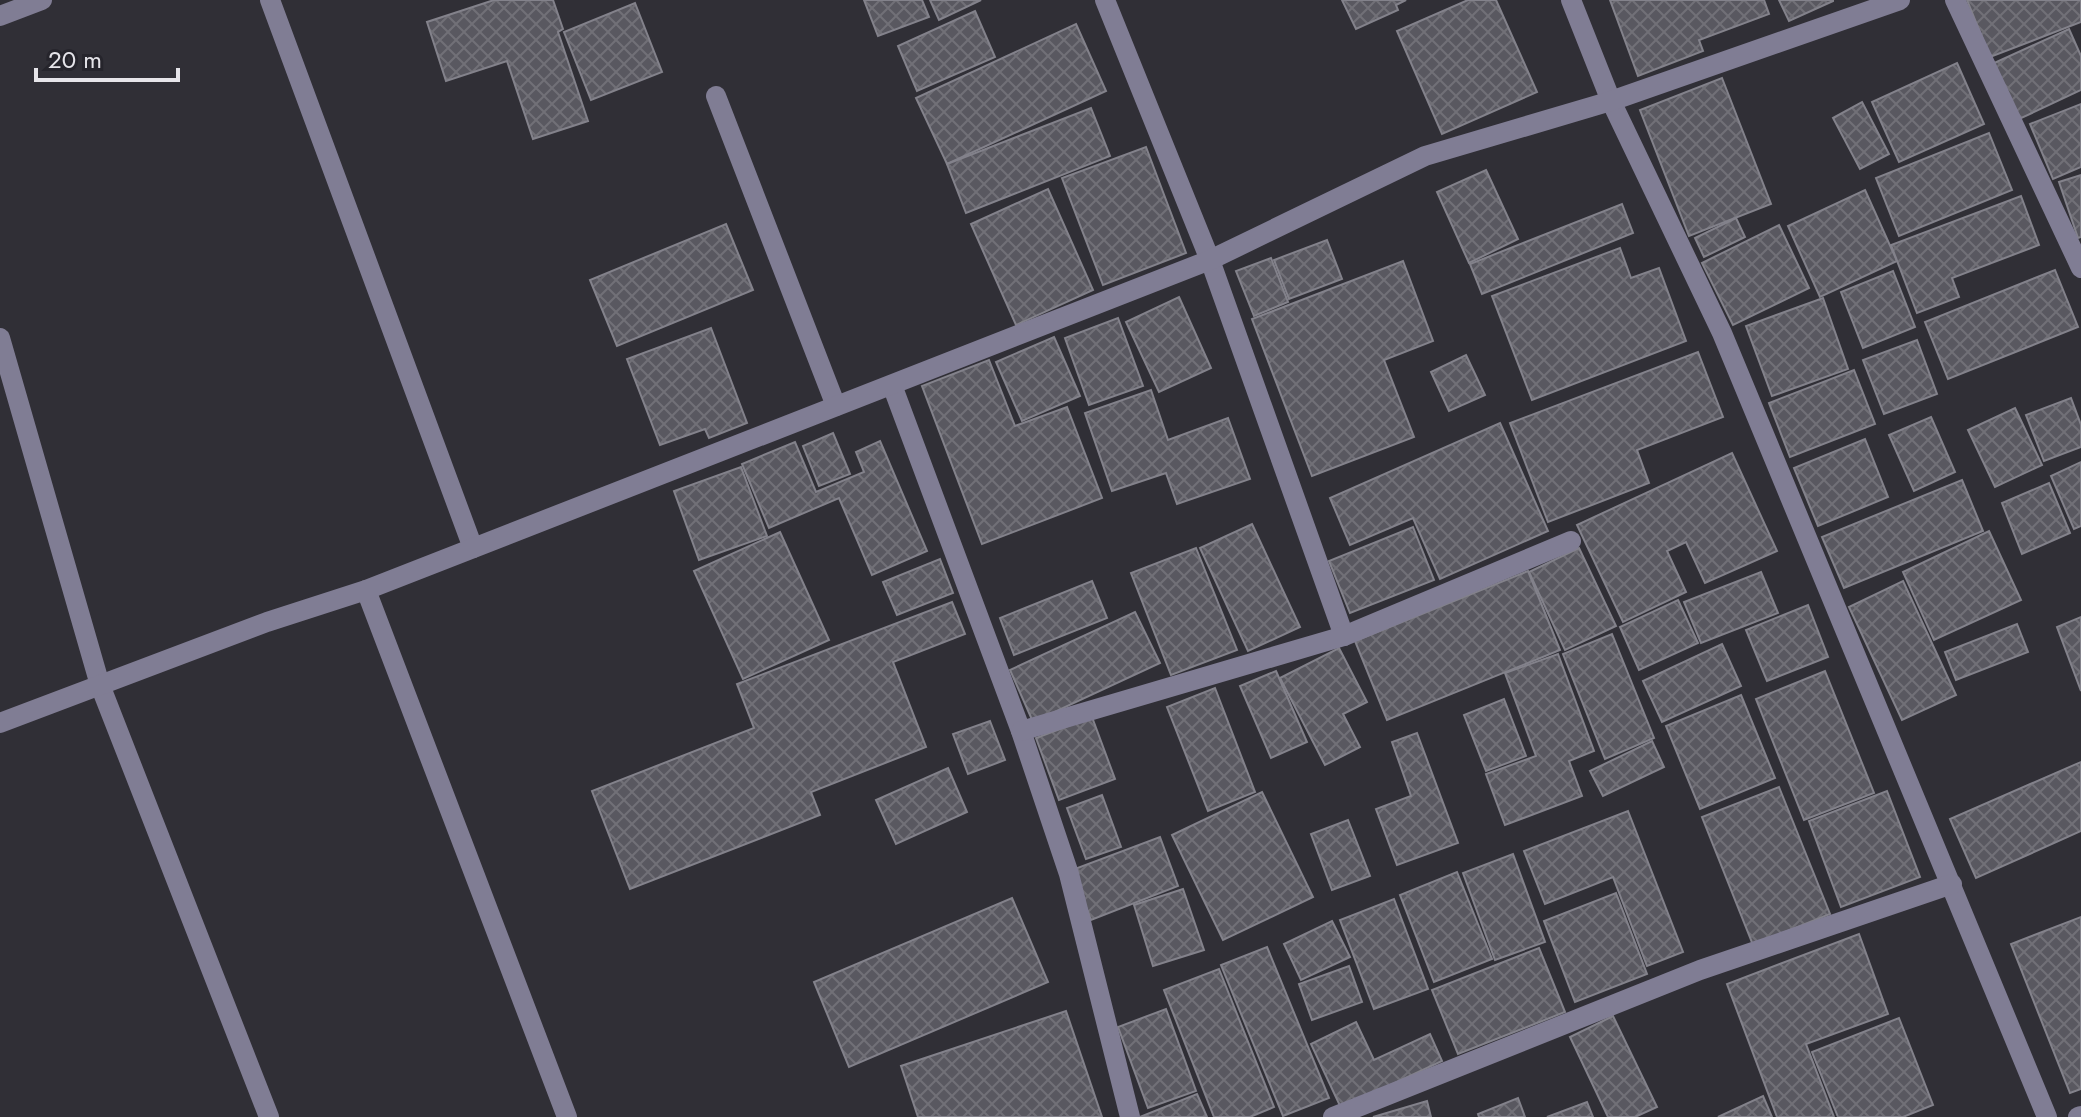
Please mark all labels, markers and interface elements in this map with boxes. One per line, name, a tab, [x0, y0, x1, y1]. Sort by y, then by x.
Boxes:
scale bar	[36, 32, 178, 82]
text: 20 m	[48, 42, 102, 77]

